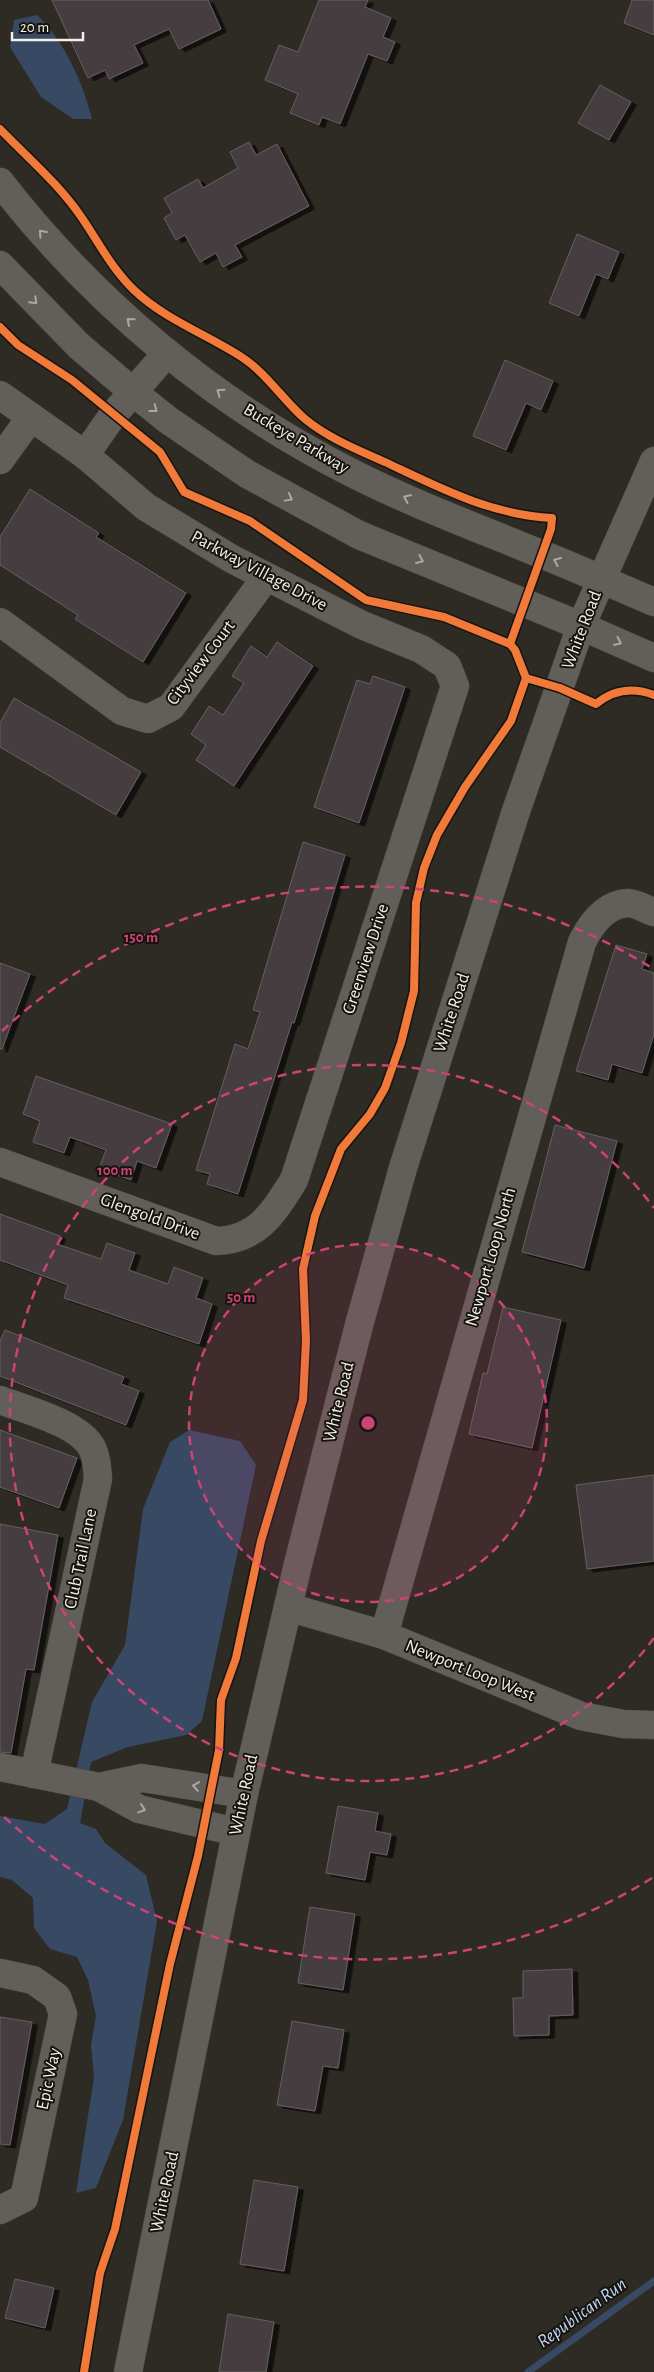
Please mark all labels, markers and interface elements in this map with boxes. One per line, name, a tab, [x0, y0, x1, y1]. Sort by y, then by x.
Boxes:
scale bar	[12, 10, 84, 42]
text: 20 m	[20, 20, 49, 35]
one-way arrow	[38, 229, 47, 238]
one-way arrow	[28, 295, 37, 304]
one-way arrow	[127, 318, 136, 327]
one-way arrow	[217, 389, 226, 398]
street label: Buckeye Parkway	[240, 401, 352, 478]
one-way arrow	[149, 403, 158, 412]
one-way arrow	[283, 492, 292, 502]
one-way arrow	[403, 494, 412, 504]
street label: Parkway Village Drive	[188, 528, 330, 614]
one-way arrow	[415, 554, 424, 565]
one-way arrow	[553, 556, 562, 567]
street label: White Road	[559, 588, 605, 672]
street label: Cityview Court	[163, 617, 239, 709]
one-way arrow	[613, 636, 622, 647]
street label: Greenview Drive	[340, 902, 392, 1016]
text: 150 m	[124, 930, 158, 945]
street label: White Road	[431, 971, 473, 1055]
text: 100 m	[97, 1163, 133, 1178]
street label: Newport Loop North	[463, 1186, 519, 1328]
street label: Glengold Drive	[98, 1191, 202, 1243]
text: 50 m	[227, 1290, 255, 1305]
street label: White Road	[320, 1360, 358, 1444]
centre of rings	[359, 1414, 377, 1432]
street label: Club Trail Lane	[62, 1507, 100, 1611]
street label: Newport Loop West	[403, 1637, 537, 1705]
street label: White Road	[227, 1753, 261, 1837]
one-way arrow	[191, 1782, 200, 1792]
one-way arrow	[138, 1803, 146, 1813]
street label: Epic Way	[34, 2046, 64, 2112]
street label: White Road	[148, 2150, 182, 2234]
water label: Republican Run	[534, 2274, 630, 2352]

